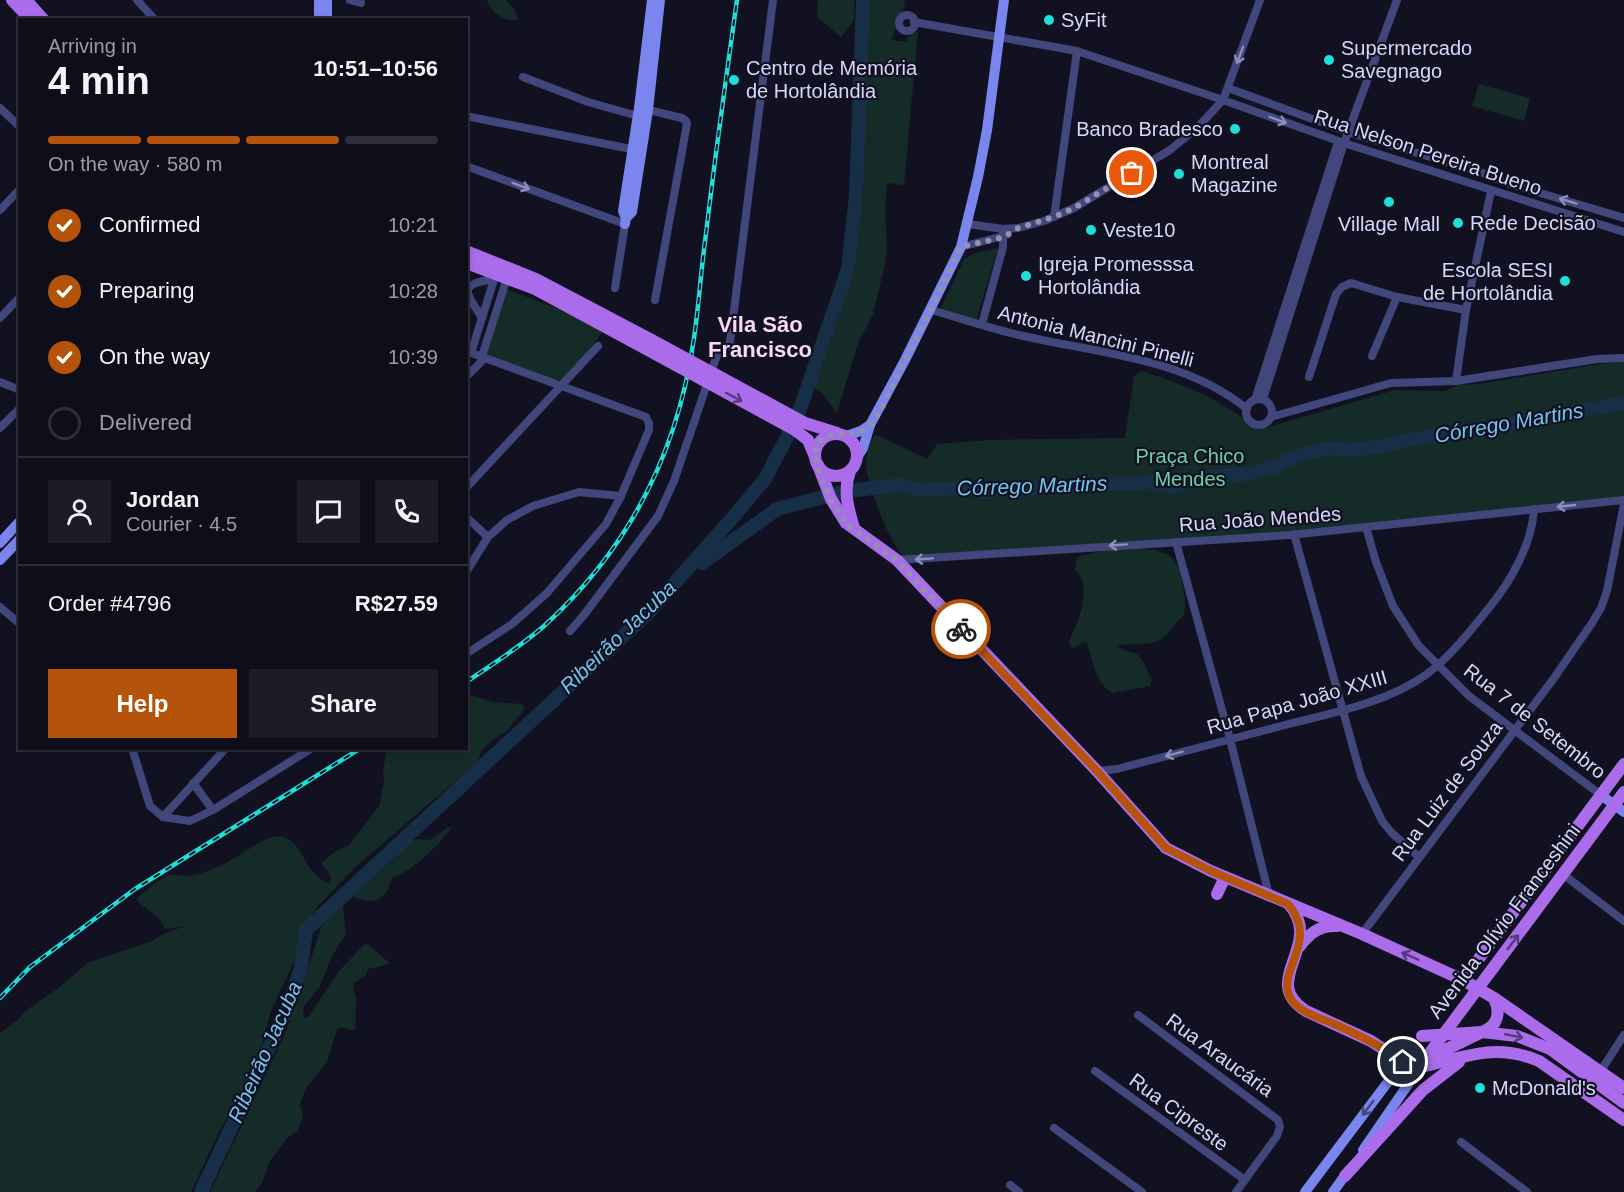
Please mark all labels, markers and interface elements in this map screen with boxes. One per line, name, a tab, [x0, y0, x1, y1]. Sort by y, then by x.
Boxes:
place label: SyFit	[1061, 9, 1107, 31]
marker: SyFit	[1042, 13, 1056, 27]
text: Arriving in	[48, 35, 137, 57]
place label: Supermercado Savegnago	[1341, 37, 1472, 82]
one-way arrow	[1233, 45, 1244, 64]
marker: Supermercado Savegnago	[1322, 53, 1336, 67]
text: 10:51–10:56	[313, 56, 438, 81]
place label: Centro de Memória de Hortolândia	[746, 57, 918, 102]
text: 4 min	[48, 59, 150, 102]
marker: Centro de Memória de Hortolândia	[727, 73, 741, 87]
street label: Rua Nelson Pereira Bueno	[1311, 105, 1545, 199]
one-way arrow	[1268, 115, 1286, 126]
place label: Banco Bradesco	[1076, 118, 1223, 140]
marker: Banco Bradesco	[1228, 122, 1242, 136]
pin	[1106, 147, 1157, 198]
place label: Montreal Magazine	[1191, 151, 1278, 196]
text: On the way · 580 m	[48, 153, 223, 175]
icon: bag	[1115, 156, 1148, 189]
marker: Montreal Magazine	[1172, 167, 1186, 181]
one-way arrow	[512, 182, 530, 193]
marker: Village Mall	[1382, 195, 1396, 209]
one-way arrow	[1559, 195, 1578, 206]
icon: check	[48, 209, 81, 242]
text: Confirmed	[99, 212, 200, 237]
place label: Rede Decisão	[1470, 212, 1596, 234]
place label: Village Mall	[1338, 213, 1440, 235]
text: 10:21	[388, 214, 438, 236]
marker: Rede Decisão	[1451, 216, 1465, 230]
place label: Veste10	[1103, 219, 1175, 241]
marker: Veste10	[1084, 223, 1098, 237]
place label: Igreja Promesssa Hortolândia	[1038, 253, 1194, 298]
place label: Escola SESI de Hortolândia	[1423, 259, 1554, 304]
marker: Igreja Promesssa Hortolândia	[1019, 269, 1033, 283]
marker: Escola SESI de Hortolândia	[1558, 274, 1572, 288]
icon: check	[48, 275, 81, 308]
text: Preparing	[99, 278, 194, 303]
text: 10:28	[388, 280, 438, 302]
street label: Antonia Mancini Pinelli	[996, 301, 1196, 371]
district label: Vila São Francisco	[708, 312, 812, 362]
icon: check	[48, 341, 81, 374]
text: On the way	[99, 344, 210, 369]
text: 10:39	[388, 346, 438, 368]
one-way arrow	[725, 392, 743, 403]
water label: Córrego Martins	[1433, 398, 1586, 447]
text: Delivered	[99, 410, 192, 435]
park label: Praça Chico Mendes	[1136, 445, 1244, 490]
water label: Córrego Martins	[956, 471, 1108, 500]
button: person	[48, 480, 111, 543]
button: chat	[297, 480, 360, 543]
button: phone	[375, 480, 438, 543]
text: Jordan	[126, 487, 199, 512]
one-way arrow	[1556, 501, 1576, 512]
street label: Rua João Mendes	[1178, 502, 1342, 536]
text: Courier · 4.5	[126, 513, 237, 535]
one-way arrow	[1109, 540, 1129, 551]
one-way arrow	[914, 554, 934, 565]
water label: Ribeirão Jacuba	[555, 576, 680, 698]
text: Order #4796	[48, 591, 172, 616]
text: R$27.59	[355, 591, 438, 616]
courier	[931, 599, 991, 659]
icon: bike	[945, 613, 978, 646]
street label: Rua 7 de Setembro	[1460, 659, 1610, 783]
street label: Rua Papa João XXIII	[1204, 666, 1390, 738]
button: Help	[48, 669, 237, 738]
button: Share	[249, 669, 438, 738]
street label: Rua Luiz de Souza	[1387, 716, 1507, 865]
one-way arrow	[1164, 749, 1183, 760]
street label: Avenida Olívio Franceshini	[1424, 820, 1584, 1022]
one-way arrow	[1506, 934, 1519, 950]
one-way arrow	[1401, 950, 1420, 961]
water label: Ribeirão Jacuba	[223, 978, 306, 1126]
street label: Rua Araucária	[1162, 1009, 1278, 1102]
one-way arrow	[1504, 1031, 1523, 1042]
pin	[1377, 1036, 1428, 1087]
icon: home	[1386, 1045, 1419, 1078]
street label: Rua Cipreste	[1125, 1069, 1233, 1155]
place label: McDonald's	[1492, 1077, 1596, 1099]
marker: McDonald's	[1473, 1081, 1487, 1095]
one-way arrow	[1362, 1100, 1374, 1116]

